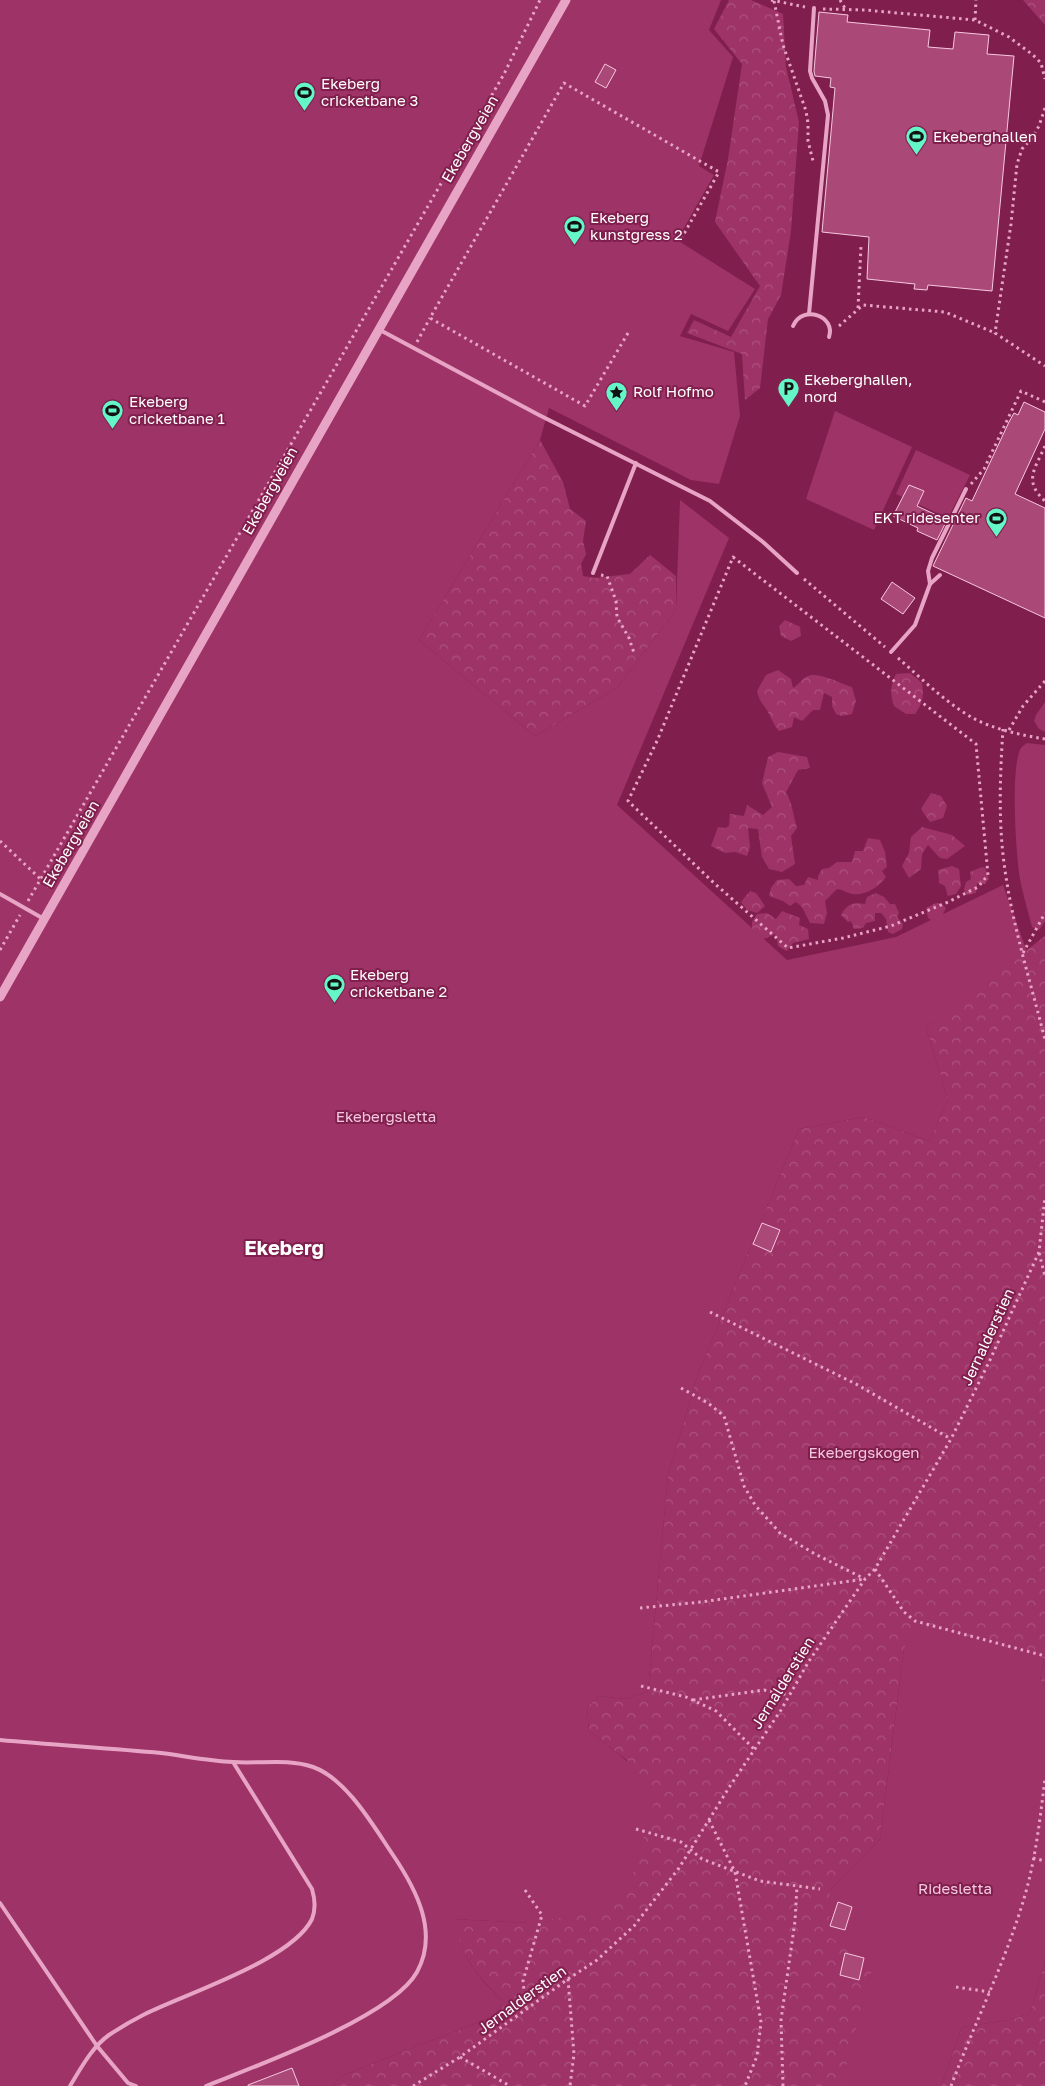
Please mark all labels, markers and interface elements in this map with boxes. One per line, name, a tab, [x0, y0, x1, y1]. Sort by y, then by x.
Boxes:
place label: Ekeberg cricketbane 3	[321, 74, 418, 109]
sports icon: Ekeberg cricketbane 3	[293, 81, 317, 112]
street label: Ekebergveien	[437, 92, 501, 185]
sports icon: Ekeberghallen	[905, 125, 929, 156]
place label: Ekeberghallen	[933, 127, 1037, 145]
place label: Ekeberg kunstgress 2	[590, 208, 683, 243]
sports icon: Ekeberg kunstgress 2	[562, 215, 586, 246]
place label: Ekeberghallen, nord	[804, 370, 912, 405]
parking icon: Ekeberghallen, nord	[776, 377, 800, 408]
place icon: Rolf Hofmo	[605, 380, 629, 411]
place label: Rolf Hofmo	[633, 382, 714, 400]
place label: Ekeberg cricketbane 1	[129, 392, 225, 427]
sports icon: Ekeberg cricketbane 1	[101, 399, 125, 430]
street label: Ekebergveien	[238, 443, 301, 538]
sports icon: EKT ridesenter	[984, 506, 1008, 537]
place label: EKT ridesenter	[873, 508, 980, 526]
street label: Ekebergveien	[38, 797, 102, 890]
place label: Ekeberg cricketbane 2	[350, 965, 447, 1000]
sports icon: Ekeberg cricketbane 2	[322, 972, 346, 1003]
park label: Ekebergsletta	[336, 1107, 436, 1125]
district label: Ekeberg	[244, 1235, 324, 1259]
street label: Jernalderstien	[957, 1285, 1017, 1388]
park label: Ekebergskogen	[808, 1443, 920, 1461]
street label: Jernalderstien	[747, 1633, 818, 1732]
park label: Ridesletta	[918, 1879, 992, 1897]
street label: Jernalderstien	[474, 1961, 569, 2037]

